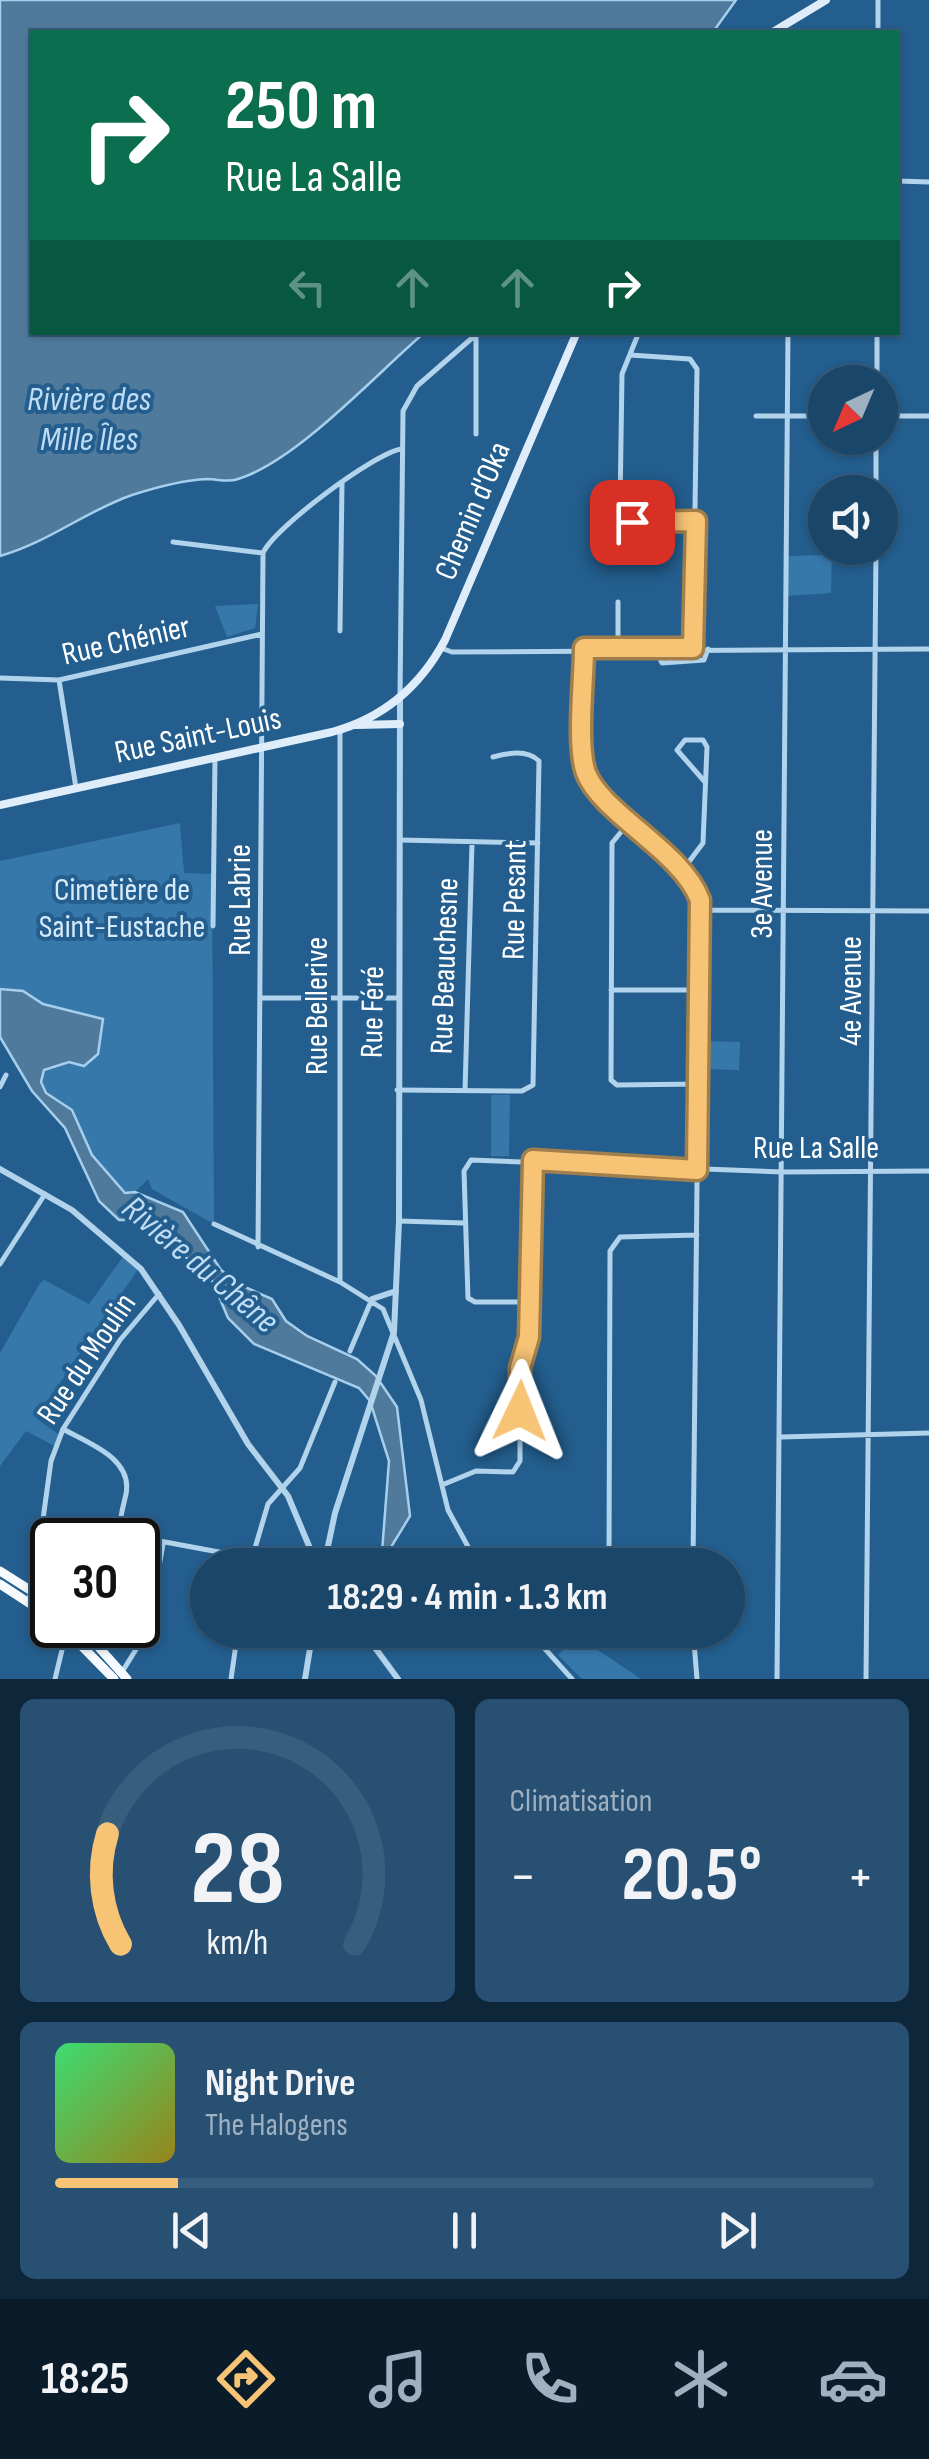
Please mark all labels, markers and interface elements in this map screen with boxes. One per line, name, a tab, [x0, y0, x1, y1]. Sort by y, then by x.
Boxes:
text: 250 m	[225, 65, 377, 149]
icon: right	[60, 70, 190, 200]
text: Rue La Salle	[225, 150, 402, 205]
icon: left	[280, 260, 335, 315]
icon: ahead	[385, 260, 440, 315]
icon: ahead	[490, 260, 545, 315]
icon: right	[595, 260, 650, 315]
north arrow	[808, 365, 898, 455]
map controls	[808, 365, 898, 565]
water label: Rivière des Mille Îles	[27, 378, 152, 461]
street label: Chemin d'Oka	[427, 436, 519, 586]
button: sound	[808, 475, 898, 565]
pin	[590, 480, 675, 565]
icon: arrive	[605, 495, 660, 550]
street label: Rue Chénier	[58, 607, 194, 675]
street label: Rue Saint-Louis	[111, 699, 285, 773]
street label: 3e Avenue	[743, 829, 782, 939]
street label: Rue Pesant	[494, 840, 536, 960]
street label: Rue Labrie	[221, 844, 260, 956]
park label: Cimetière de Saint-Eustache	[39, 871, 205, 947]
street label: Rue Beauchesne	[422, 877, 468, 1055]
street label: 4e Avenue	[832, 936, 871, 1046]
street label: Rue Bellerive	[298, 937, 337, 1075]
street label: Rue Féré	[353, 966, 393, 1058]
street label: Rue La Salle	[753, 1129, 879, 1168]
water label: Rivière du Chêne	[113, 1187, 287, 1343]
street label: Rue du Moulin	[29, 1286, 145, 1432]
position arrow	[468, 1359, 572, 1463]
speed limit sign: 30	[30, 1518, 160, 1648]
text: 18:29 · 4 min · 1.3 km	[328, 1575, 607, 1620]
text: Climatisation	[510, 1782, 653, 1821]
text: 28	[190, 1808, 285, 1933]
text: 20.5°	[622, 1831, 762, 1922]
text: −	[510, 1844, 536, 1911]
text: +	[847, 1844, 874, 1911]
text: km/h	[206, 1922, 268, 1965]
text: Night Drive	[205, 2061, 356, 2106]
text: The Halogens	[205, 2106, 348, 2145]
icon: previous	[164, 2203, 219, 2258]
icon: pause	[437, 2203, 492, 2258]
icon: next	[710, 2203, 765, 2258]
icon: directions	[211, 2344, 281, 2414]
icon: music	[363, 2344, 433, 2414]
icon: phone	[515, 2344, 585, 2414]
icon: climate	[666, 2344, 736, 2414]
icon: car	[818, 2344, 888, 2414]
text: 18:25	[41, 2352, 129, 2407]

